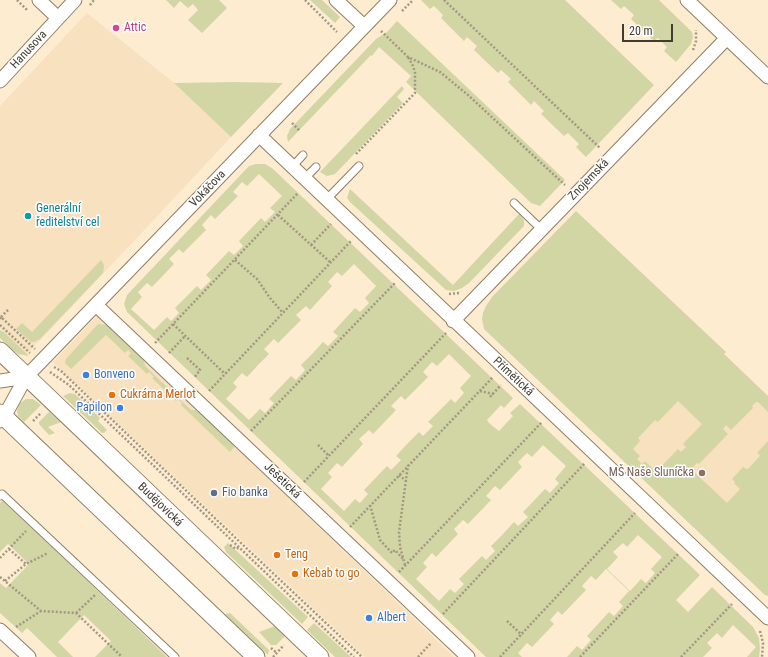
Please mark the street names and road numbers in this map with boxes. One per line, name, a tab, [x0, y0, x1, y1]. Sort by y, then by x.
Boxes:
street label: Hanusova	[8, 28, 50, 72]
street label: Znojemská	[566, 156, 612, 204]
street label: Vokáčova	[187, 167, 229, 211]
street label: Přímětická	[490, 354, 536, 400]
street label: Ješetická	[261, 460, 303, 502]
street label: Budějovická	[134, 480, 186, 530]

